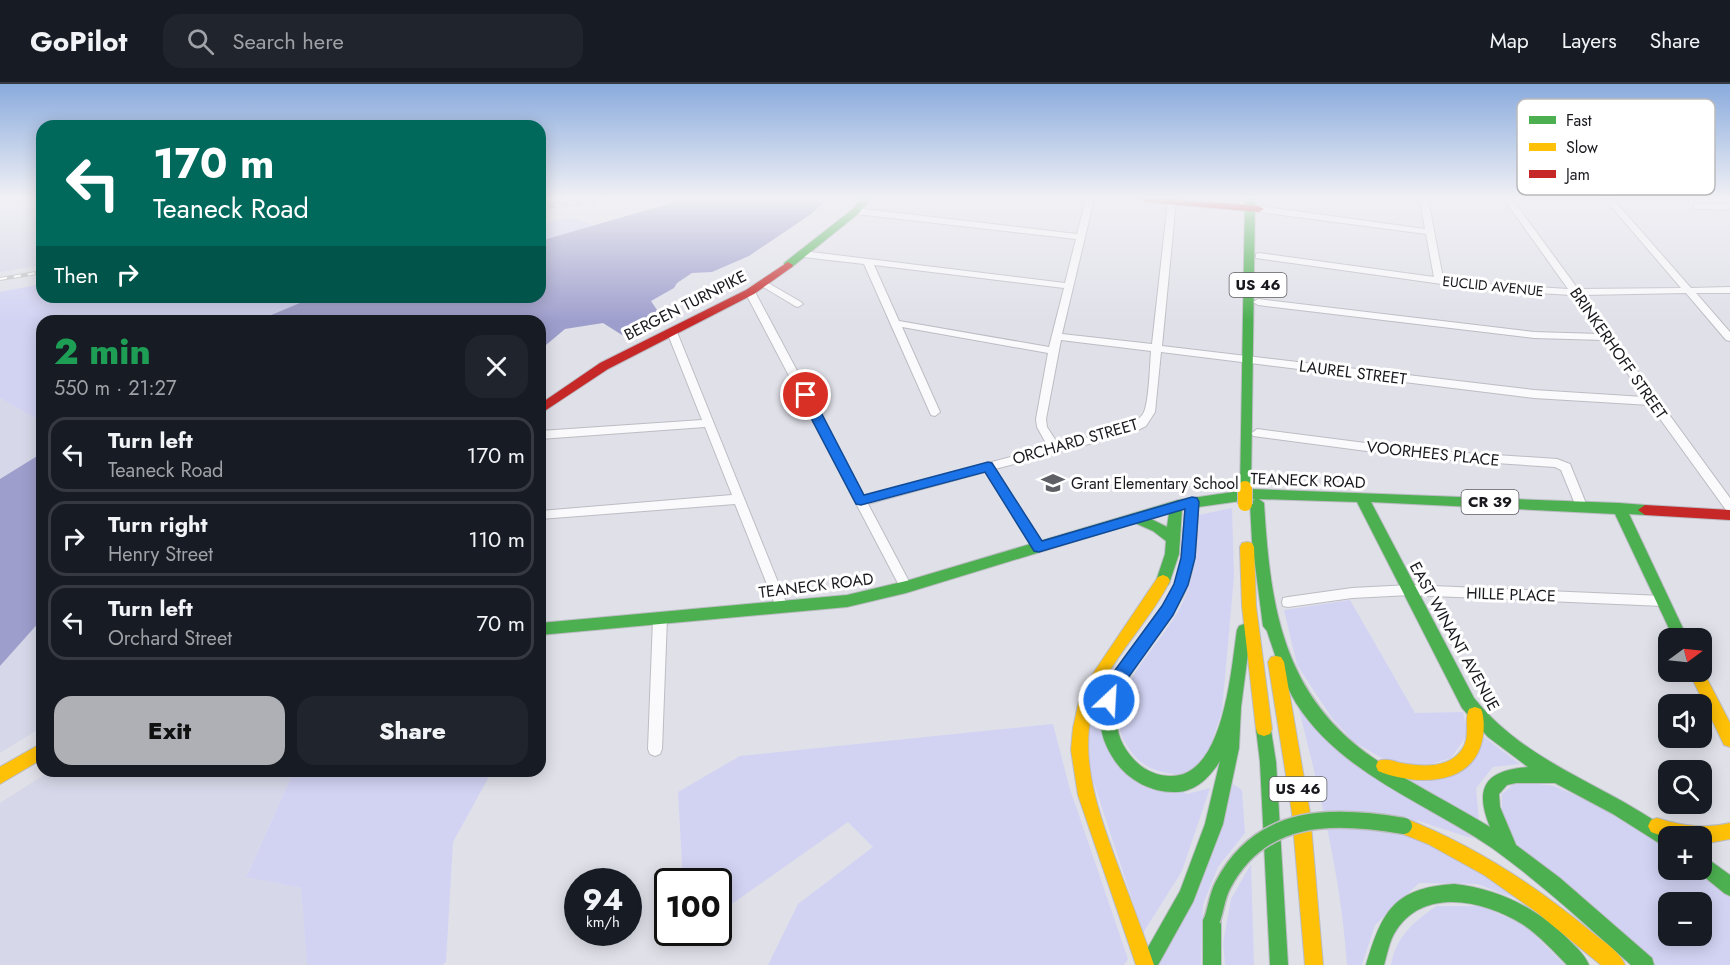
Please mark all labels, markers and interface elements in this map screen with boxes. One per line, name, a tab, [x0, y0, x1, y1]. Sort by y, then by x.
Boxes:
search box	[163, 14, 583, 68]
text: GoPilot	[30, 21, 127, 62]
icon: search	[184, 25, 217, 58]
text: Search here	[232, 25, 344, 57]
text: Map	[1490, 26, 1529, 56]
text: Layers	[1562, 26, 1617, 56]
text: Share	[1650, 26, 1700, 56]
legend	[1517, 99, 1715, 195]
text: Fast	[1566, 109, 1592, 132]
text: 170 m	[153, 133, 275, 194]
text: Slow	[1566, 136, 1598, 159]
icon: left	[54, 144, 132, 222]
text: Jam	[1564, 163, 1590, 186]
text: Teaneck Road	[153, 189, 309, 228]
icon: right	[111, 258, 144, 291]
text: Then	[54, 259, 99, 291]
street label: BERGEN TURNPIKE	[620, 265, 750, 346]
street label: EUCLID AVENUE	[1441, 271, 1545, 301]
road number: US 46	[1230, 273, 1286, 297]
street label: BRINKERHOFF STREET	[1564, 283, 1673, 424]
text: 2 min	[54, 325, 151, 377]
button: close	[465, 335, 528, 398]
street label: LAUREL STREET	[1298, 354, 1409, 391]
pin	[780, 369, 831, 420]
text: 550 m · 21:27	[54, 374, 176, 403]
icon: arrive	[789, 378, 822, 411]
street label: ORCHARD STREET	[1010, 412, 1141, 470]
text: Turn left	[108, 424, 193, 456]
street label: VOORHEES PLACE	[1365, 435, 1501, 472]
icon: left	[57, 438, 90, 471]
text: 170 m	[467, 439, 525, 471]
text: Teaneck Road	[108, 456, 224, 485]
street label: TEANECK ROAD	[1250, 467, 1366, 494]
school or university icon: Grant Elementary School	[1040, 470, 1066, 496]
place label: Grant Elementary School	[1071, 472, 1239, 495]
road number: CR 39	[1462, 490, 1518, 514]
text: Turn right	[108, 508, 208, 540]
icon: right	[57, 522, 90, 555]
text: 110 m	[468, 523, 525, 555]
text: Henry Street	[108, 540, 213, 569]
street label: EAST WINANT AVENUE	[1404, 558, 1505, 715]
street label: TEANECK ROAD	[757, 567, 875, 604]
street label: HILLE PLACE	[1466, 581, 1556, 608]
text: Turn left	[108, 592, 193, 624]
icon: left	[57, 606, 90, 639]
text: 70 m	[476, 607, 525, 639]
text: Orchard Street	[108, 624, 232, 653]
north arrow	[1658, 628, 1712, 682]
map controls	[1658, 628, 1712, 946]
position arrow	[1077, 668, 1141, 732]
button: sound	[1658, 694, 1712, 748]
button: Exit	[54, 696, 285, 765]
button: Share	[297, 696, 528, 765]
button: search	[1658, 760, 1712, 814]
road number: US 46	[1270, 777, 1326, 801]
button: +	[1658, 826, 1712, 880]
speed limit sign: 100	[654, 868, 732, 946]
text: 94	[582, 878, 624, 921]
button: −	[1658, 892, 1712, 946]
text: km/h	[586, 911, 620, 933]

